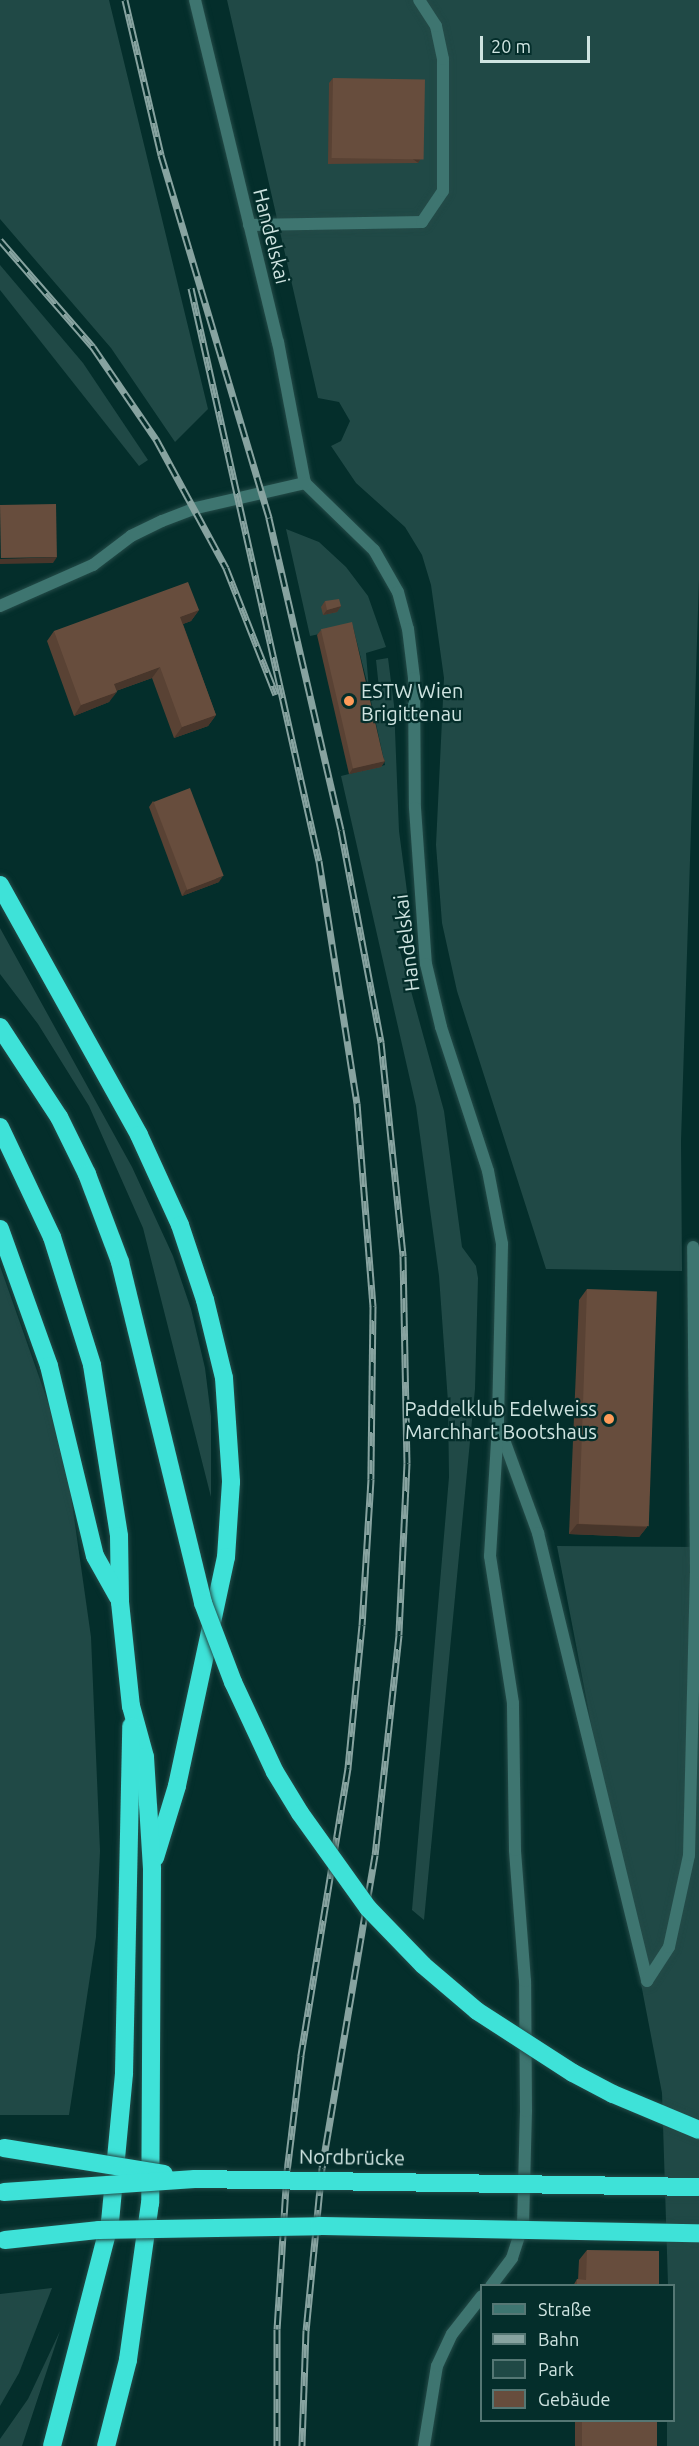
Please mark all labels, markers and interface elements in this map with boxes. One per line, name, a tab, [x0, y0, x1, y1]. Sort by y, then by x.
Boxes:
scale bar	[483, 24, 592, 62]
text: 20 m	[491, 36, 531, 56]
street label: Handelskai	[249, 186, 295, 286]
place label: ESTW Wien Brigittenau	[361, 678, 463, 725]
marker: ESTW Wien Brigittenau	[342, 694, 356, 708]
street label: Handelskai	[388, 893, 424, 993]
place label: Paddelklub Edelweiss Marchhart Bootshaus	[404, 1396, 597, 1443]
marker: Paddelklub Edelweiss Marchhart Bootshaus	[602, 1412, 616, 1426]
street label: Nordbrücke	[299, 2144, 405, 2170]
legend	[480, 2284, 675, 2422]
text: Straße	[538, 2299, 591, 2319]
text: Bahn	[538, 2329, 579, 2349]
text: Park	[538, 2359, 574, 2379]
text: Gebäude	[538, 2389, 610, 2409]

